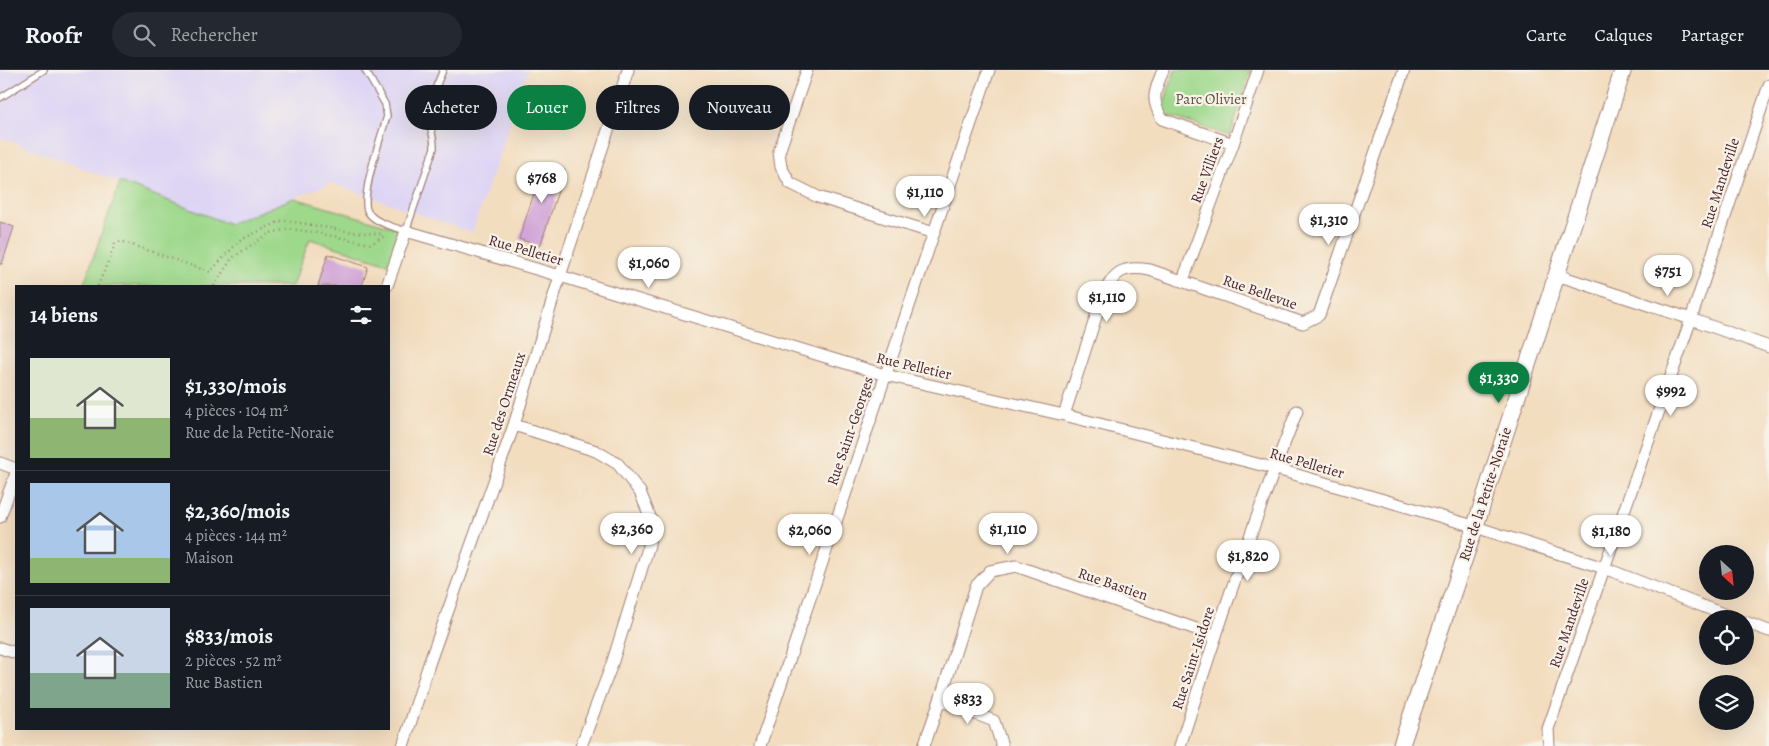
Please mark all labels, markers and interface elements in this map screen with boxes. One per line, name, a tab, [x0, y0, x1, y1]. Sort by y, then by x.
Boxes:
search box	[112, 12, 462, 57]
text: Roofr	[25, 19, 82, 51]
icon: search	[130, 21, 158, 49]
text: Rechercher	[170, 22, 258, 48]
text: Carte	[1526, 23, 1566, 47]
text: Calques	[1594, 23, 1653, 47]
text: Partager	[1681, 23, 1744, 47]
chip: Acheter	[405, 85, 497, 130]
chip: Louer	[507, 85, 586, 130]
chip: Filtres	[596, 85, 679, 130]
chip: Nouveau	[689, 85, 790, 130]
park label: Parc Olivier	[1175, 89, 1247, 109]
street label: Rue Villiers	[1186, 134, 1228, 206]
street label: Rue Mandeville	[1696, 135, 1744, 231]
pin: $768	[512, 162, 572, 204]
text: $768	[527, 167, 557, 189]
pin: $1,110	[884, 176, 966, 218]
text: $1,110	[907, 181, 944, 203]
pin: $1,310	[1288, 204, 1370, 246]
text: $1,310	[1310, 209, 1348, 231]
street label: Rue Pelletier	[486, 230, 566, 270]
pin: $1,060	[608, 246, 690, 289]
text: $1,060	[628, 252, 670, 274]
pin: $751	[1638, 254, 1698, 297]
text: $751	[1655, 260, 1681, 282]
street label: Rue Bellevue	[1220, 270, 1300, 314]
pin: $1,110	[1066, 280, 1148, 323]
text: $1,110	[1089, 286, 1126, 308]
text: 14 biens	[30, 301, 98, 329]
icon: filters	[347, 301, 375, 329]
street label: Rue Pelletier	[874, 348, 954, 384]
street label: Rue des Ormeaux	[478, 350, 530, 458]
pin: $1,330	[1458, 362, 1540, 404]
text: $1,330	[1479, 367, 1519, 389]
text: $1,330/mois	[185, 372, 287, 400]
street label: Rue Saint-Georges	[822, 374, 878, 488]
pin: $992	[1641, 374, 1701, 417]
icon: home	[70, 378, 130, 438]
text: $992	[1656, 380, 1686, 402]
text: 4 pièces · 104 m²	[185, 400, 288, 422]
text: Rue de la Petite-Noraie	[185, 422, 334, 444]
street label: Rue de la Petite-Noraie	[1454, 424, 1516, 564]
street label: Rue Pelletier	[1267, 443, 1347, 483]
text: $2,360/mois	[185, 497, 290, 525]
icon: home	[70, 503, 130, 563]
pin: $2,360	[591, 512, 673, 555]
pin: $1,110	[967, 512, 1049, 555]
pin: $2,060	[769, 514, 851, 556]
pin: $1,180	[1570, 514, 1652, 557]
text: $2,360	[611, 518, 653, 540]
text: $1,110	[990, 518, 1027, 540]
text: $2,060	[788, 519, 832, 541]
text: $1,180	[1592, 520, 1630, 542]
text: 4 pièces · 144 m²	[185, 525, 287, 547]
pin: $1,820	[1207, 540, 1289, 582]
text: $1,820	[1228, 545, 1268, 567]
north arrow	[1699, 545, 1754, 600]
map controls	[1699, 545, 1754, 730]
text: Maison	[185, 547, 234, 569]
street label: Rue Bastien	[1075, 563, 1151, 605]
street label: Rue Mandeville	[1544, 575, 1594, 671]
street label: Rue Saint-Isidore	[1167, 604, 1219, 712]
button: locate	[1699, 610, 1754, 665]
text: $833/mois	[185, 622, 273, 650]
icon: home	[70, 628, 130, 688]
text: 2 pièces · 52 m²	[185, 650, 282, 672]
text: Rue Bastien	[185, 672, 262, 694]
button: layers	[1699, 675, 1754, 730]
pin: $833	[938, 682, 998, 725]
text: $833	[954, 688, 982, 710]

